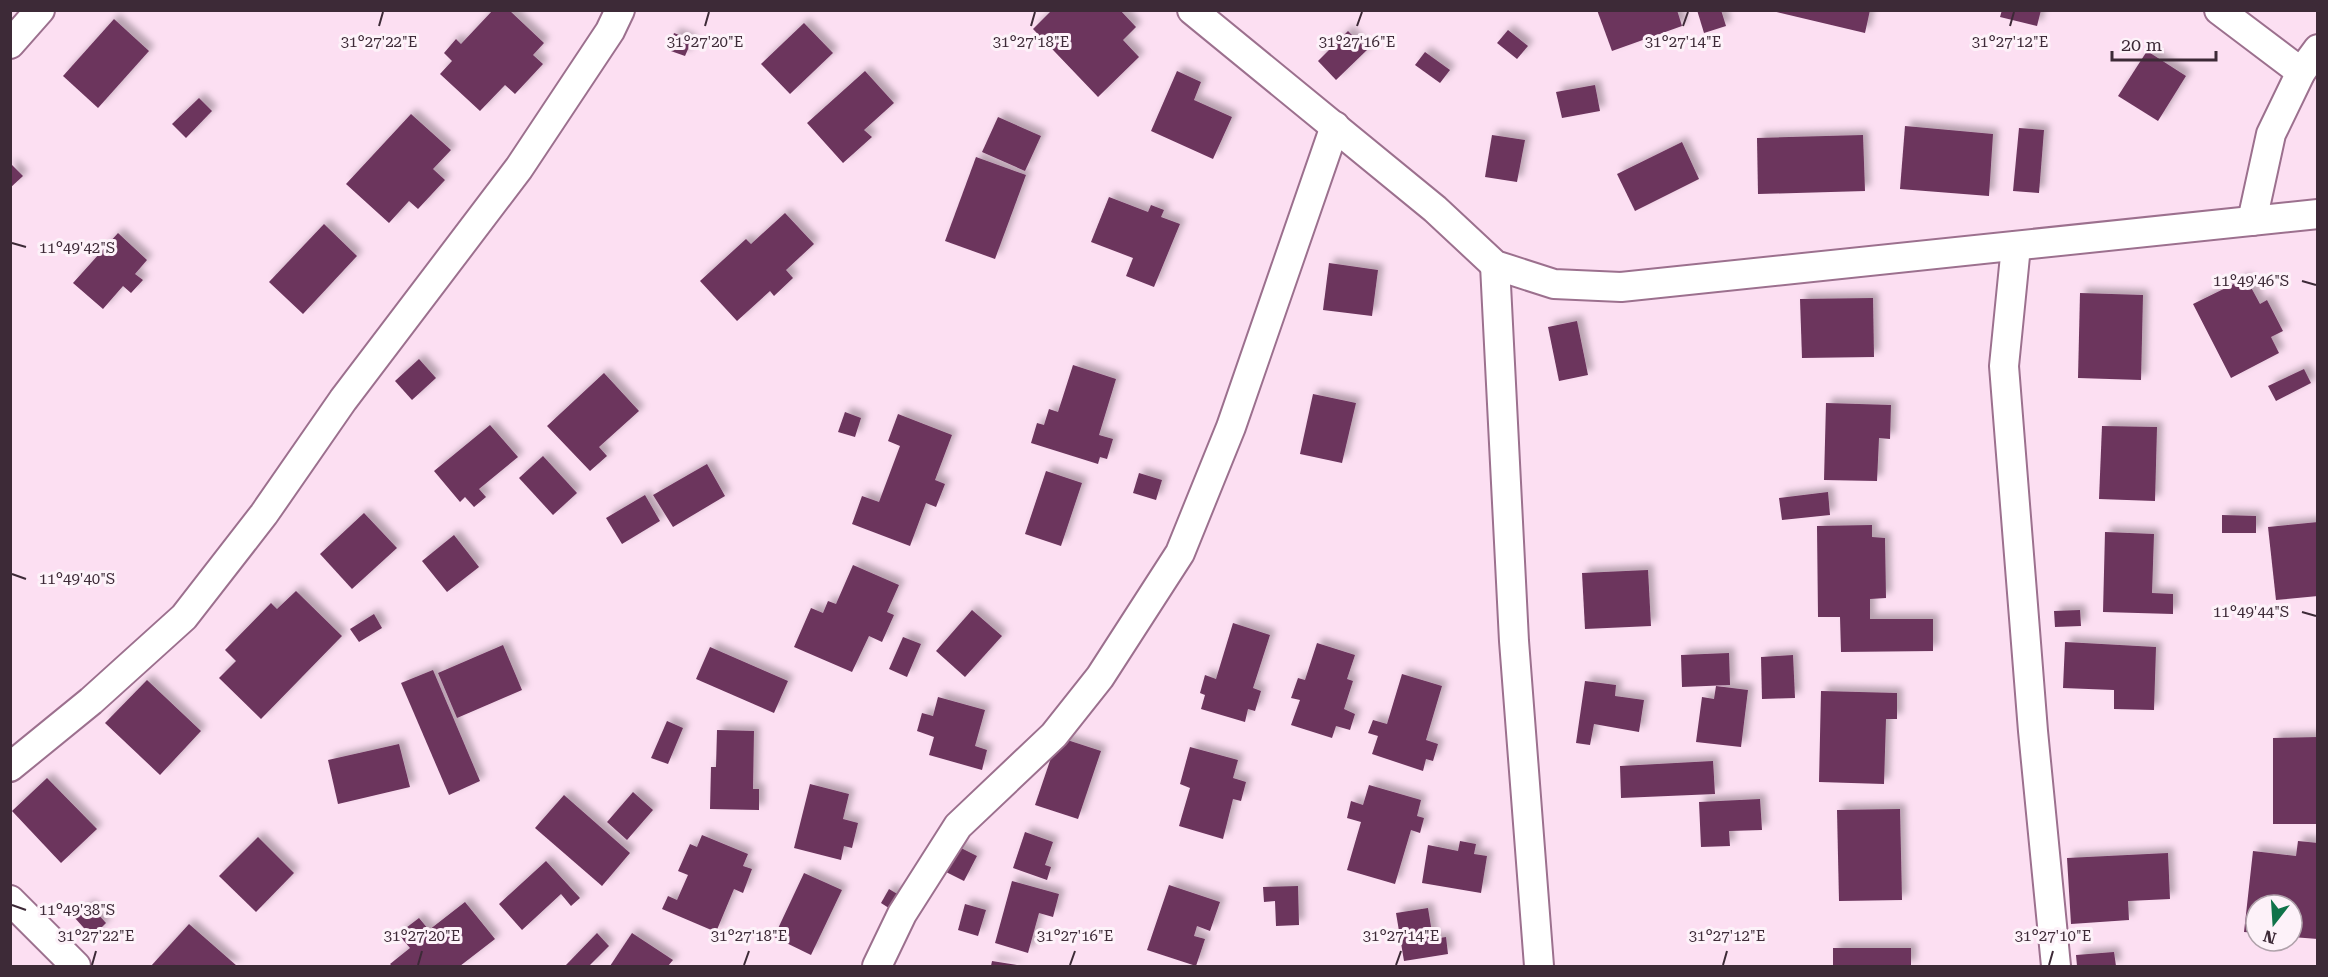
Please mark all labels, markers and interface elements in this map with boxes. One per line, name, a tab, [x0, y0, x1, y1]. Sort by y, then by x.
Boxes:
scale bar	[2112, 24, 2216, 62]
text: 31°27'22"E	[341, 33, 417, 51]
text: 31°27'20"E	[667, 33, 743, 51]
text: 31°27'18"E	[993, 33, 1069, 51]
text: 31°27'16"E	[1319, 33, 1395, 51]
text: 31°27'14"E	[1645, 33, 1721, 51]
text: 31°27'12"E	[1972, 33, 2048, 51]
text: 20 m	[2121, 34, 2162, 55]
text: 11°49'42"S	[39, 239, 115, 257]
text: 11°49'46"S	[2213, 272, 2289, 290]
text: 11°49'40"S	[39, 570, 115, 588]
text: 11°49'44"S	[2213, 603, 2289, 621]
north arrow	[2244, 893, 2304, 953]
text: 11°49'38"S	[39, 901, 115, 919]
text: N	[2261, 926, 2278, 948]
text: 31°27'22"E	[58, 927, 134, 945]
text: 31°27'20"E	[384, 927, 460, 945]
text: 31°27'18"E	[711, 927, 787, 945]
text: 31°27'16"E	[1037, 927, 1113, 945]
text: 31°27'14"E	[1363, 927, 1439, 945]
text: 31°27'12"E	[1689, 927, 1765, 945]
text: 31°27'10"E	[2015, 927, 2091, 945]

